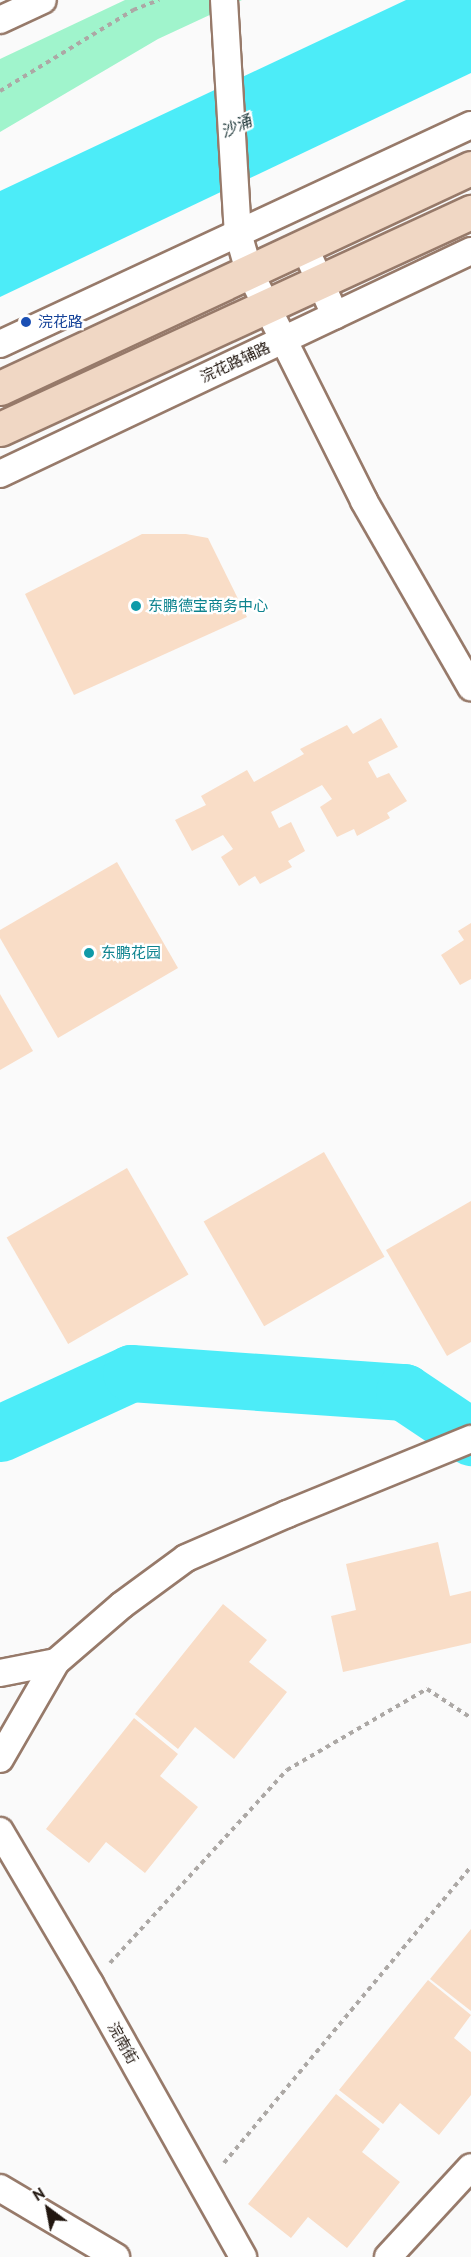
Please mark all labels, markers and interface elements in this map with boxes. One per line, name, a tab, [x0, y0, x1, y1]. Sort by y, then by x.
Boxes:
water label: 沙涌	[217, 111, 255, 141]
place label: 浣花路	[38, 313, 83, 331]
marker: 浣花路	[19, 315, 33, 329]
street label: 浣花路辅路	[197, 338, 273, 386]
place label: 东鹏德宝商务中心	[148, 597, 268, 615]
marker: 东鹏德宝商务中心	[129, 599, 143, 613]
place label: 东鹏花园	[101, 944, 161, 962]
marker: 东鹏花园	[82, 946, 96, 960]
street label: 浣南街	[104, 2019, 142, 2067]
north arrow	[18, 2179, 78, 2239]
text: N	[29, 2182, 48, 2205]

